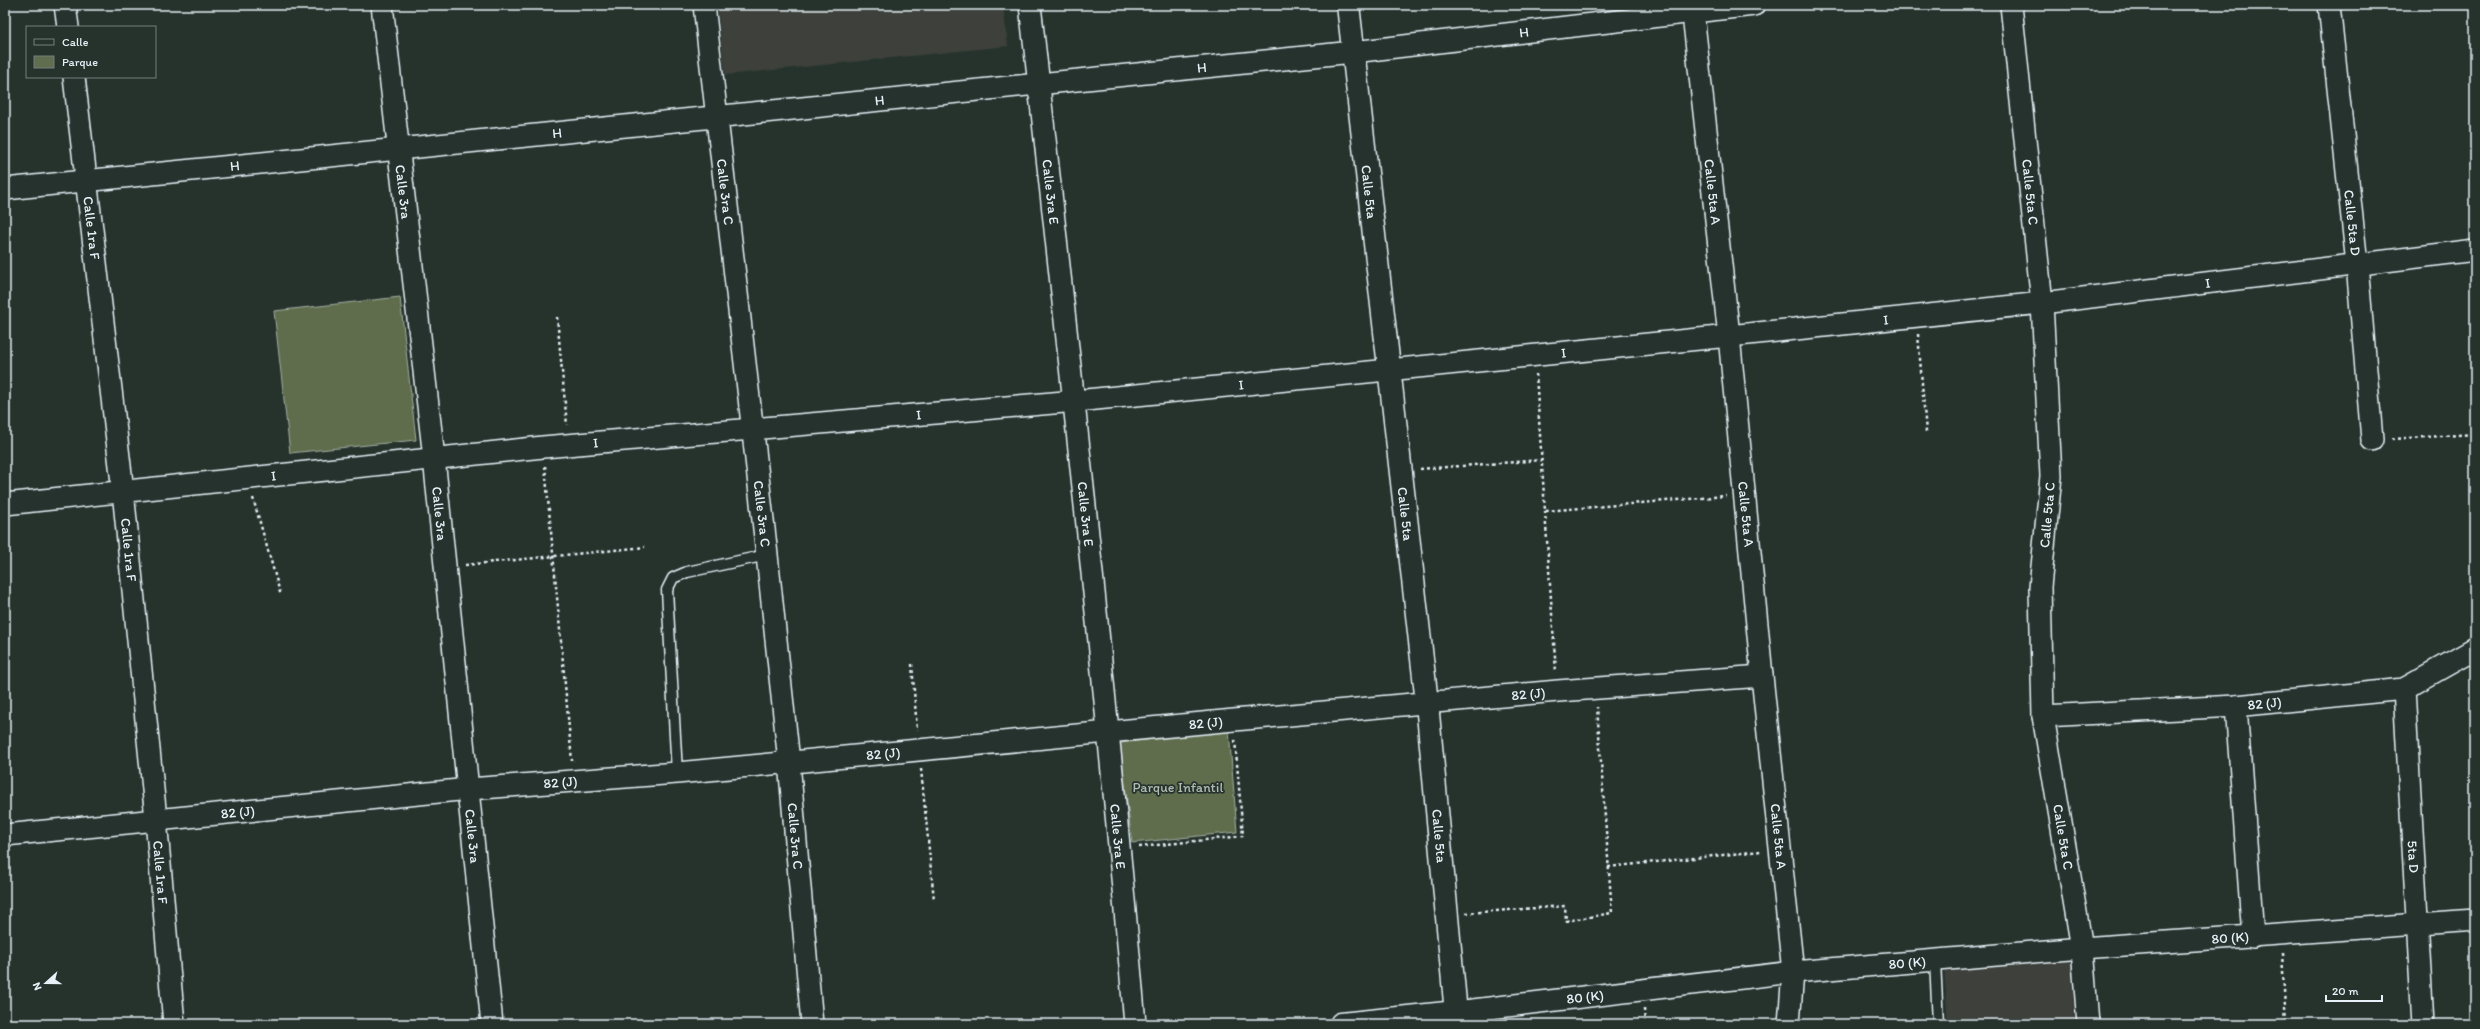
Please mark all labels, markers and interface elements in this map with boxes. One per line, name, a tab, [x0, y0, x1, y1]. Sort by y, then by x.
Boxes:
street label: H	[1518, 23, 1530, 41]
legend	[26, 26, 156, 78]
text: Calle	[62, 35, 89, 49]
text: Parque	[62, 55, 98, 69]
street label: H	[1196, 59, 1208, 77]
street label: H	[874, 92, 885, 110]
street label: H	[552, 124, 563, 142]
street label: H	[229, 157, 241, 175]
street label: Calle 3ra C	[713, 158, 737, 226]
street label: Calle 3ra E	[1038, 158, 1062, 226]
street label: Calle 5ta A	[1700, 158, 1725, 226]
street label: Calle 5ta C	[2018, 158, 2042, 226]
street label: Calle 3ra	[391, 164, 415, 221]
street label: Calle 5ta	[1357, 164, 1380, 220]
street label: Calle 5ta D	[2340, 189, 2364, 257]
street label: Calle 1ra F	[79, 195, 104, 261]
street label: I	[2204, 274, 2211, 292]
street label: I	[1882, 311, 1889, 329]
street label: I	[1560, 344, 1567, 362]
street label: I	[1238, 376, 1245, 394]
street label: I	[915, 406, 922, 424]
street label: I	[592, 434, 599, 452]
street label: I	[270, 467, 277, 485]
street label: Calle 3ra C	[750, 480, 774, 548]
street label: Calle 5ta A	[1734, 480, 1757, 548]
street label: Calle 3ra E	[1073, 481, 1097, 548]
street label: Calle 5ta C	[2036, 481, 2059, 549]
street label: Calle 3ra	[428, 486, 451, 542]
street label: Calle 5ta	[1394, 486, 1417, 542]
street label: Calle 1ra F	[117, 517, 140, 583]
street label: 82 (J)	[1511, 684, 1546, 704]
street label: 82 (J)	[2247, 693, 2283, 714]
street label: 82 (J)	[1188, 713, 1224, 733]
street label: 82 (J)	[865, 744, 901, 764]
street label: 82 (J)	[543, 773, 578, 792]
park label: Parque Infantil	[1133, 779, 1223, 796]
street label: 82 (J)	[220, 802, 256, 823]
street label: Calle 3ra C	[784, 802, 806, 870]
street label: Calle 3ra E	[1106, 803, 1129, 870]
street label: Calle 5ta A	[1766, 803, 1790, 870]
street label: Calle 5ta C	[2049, 803, 2077, 871]
street label: Calle 3ra	[461, 808, 484, 865]
street label: Calle 5ta	[1428, 808, 1450, 864]
street label: Calle 1ra F	[149, 840, 172, 906]
street label: 5ta D	[2404, 840, 2422, 873]
street label: 80 (K)	[2211, 928, 2250, 948]
street label: 80 (K)	[1888, 953, 1927, 973]
north arrow	[26, 963, 66, 1003]
scale bar	[2326, 977, 2382, 1003]
text: N	[30, 981, 45, 992]
text: 20 m	[2332, 984, 2359, 998]
street label: 80 (K)	[1565, 987, 1605, 1008]

